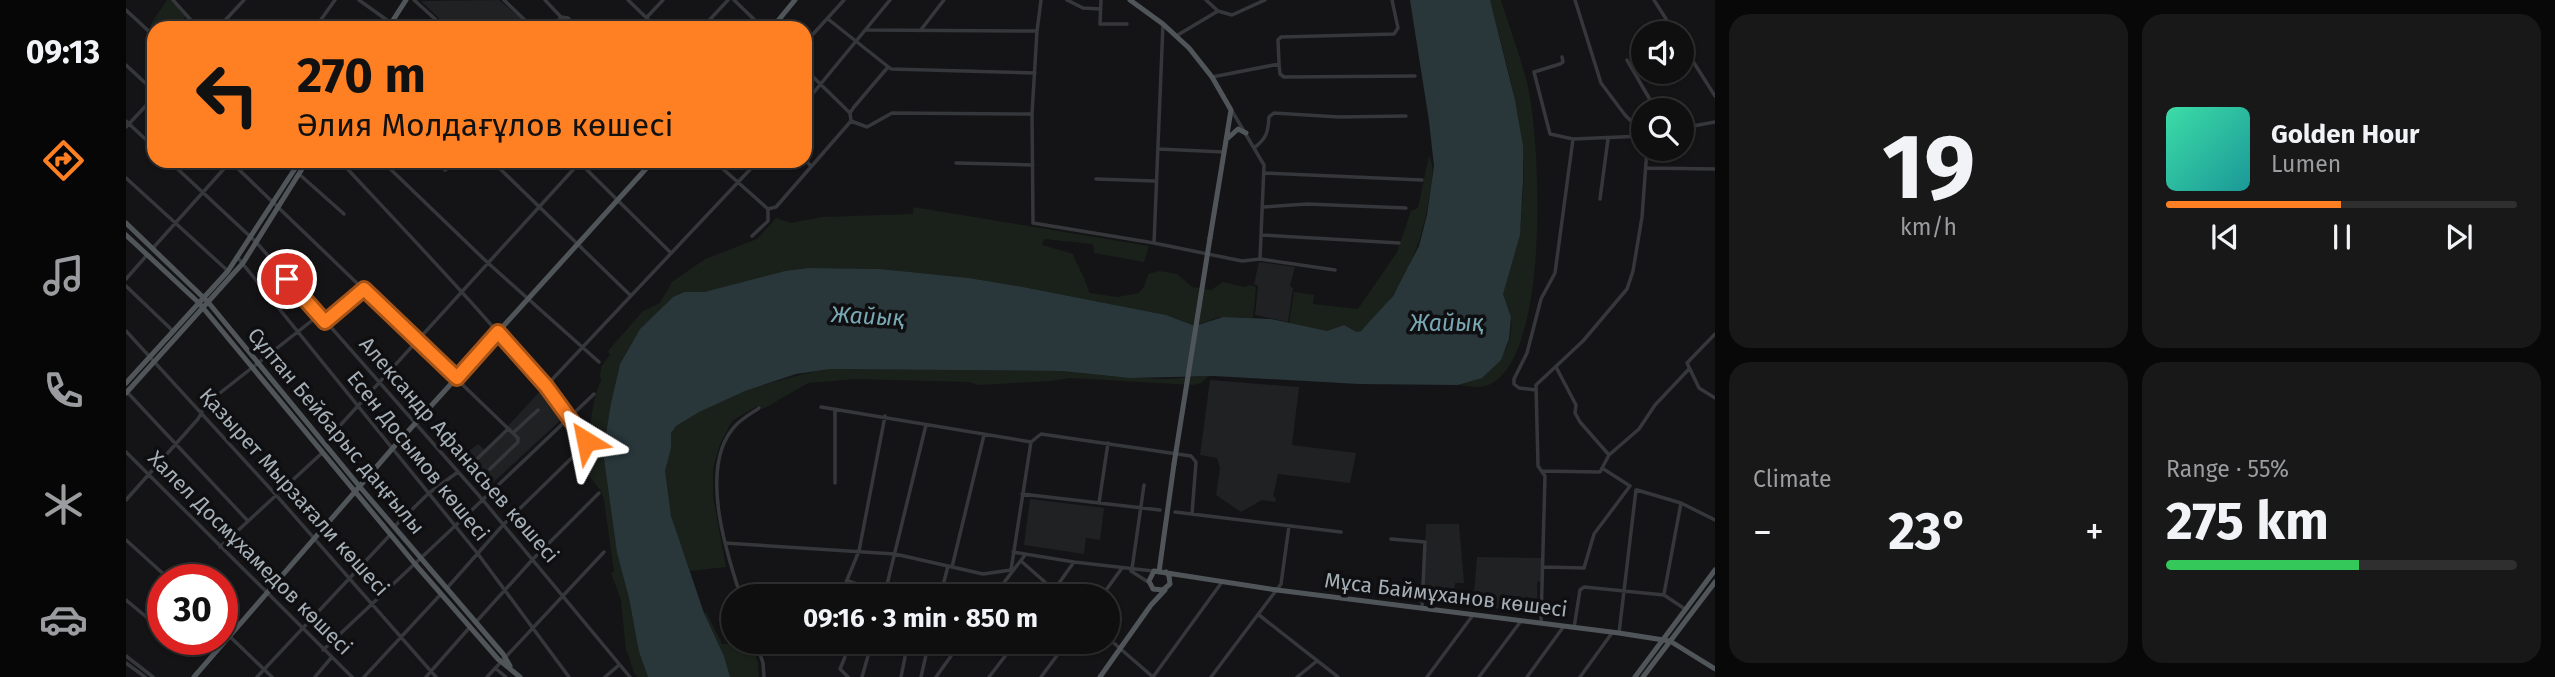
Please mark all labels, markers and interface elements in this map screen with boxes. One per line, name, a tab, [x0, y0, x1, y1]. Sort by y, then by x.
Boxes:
map controls	[1631, 21, 1694, 161]
button: sound	[1631, 21, 1694, 84]
text: 09:13	[26, 33, 100, 71]
text: 270 m	[297, 46, 426, 105]
icon: left	[182, 49, 273, 140]
button: search	[1631, 98, 1694, 161]
text: Әлия Молдағұлов көшесі	[297, 106, 674, 144]
text: 19	[1882, 113, 1975, 222]
text: Golden Hour	[2271, 119, 2419, 150]
icon: directions	[39, 136, 88, 185]
text: Lumen	[2271, 150, 2341, 178]
text: km/h	[1900, 213, 1957, 241]
icon: previous	[2206, 218, 2244, 256]
icon: pause	[2323, 218, 2361, 256]
icon: next	[2440, 218, 2478, 256]
pin	[257, 249, 317, 309]
icon: music	[39, 251, 88, 300]
icon: arrive	[268, 260, 306, 298]
water label: Жайық	[829, 300, 906, 332]
water label: Жайық	[1409, 309, 1484, 337]
street label: Сұлтан Бейбарыс даңғылы	[242, 322, 430, 540]
street label: Александр Афанасьев көшесі	[354, 332, 564, 568]
icon: phone	[39, 366, 88, 415]
street label: Есен Досымов көшесі	[341, 366, 495, 546]
street label: Қазырет Мырзағали көшесі	[194, 383, 394, 601]
position arrow	[549, 404, 623, 478]
street label: Халел Досмұхамедов көшесі	[142, 445, 358, 661]
text: Range · 55%	[2166, 455, 2289, 483]
text: Climate	[1753, 465, 1832, 493]
icon: climate	[39, 480, 88, 529]
text: 275 km	[2166, 490, 2329, 553]
text: 23°	[1888, 500, 1969, 563]
text: −	[1753, 509, 1772, 555]
text: +	[2085, 509, 2104, 555]
speed limit sign: 30	[147, 564, 238, 655]
street label: Мұса Баймұханов көшесі	[1323, 567, 1569, 623]
icon: car	[39, 595, 88, 644]
text: 09:16 · 3 min · 850 m	[803, 603, 1038, 634]

